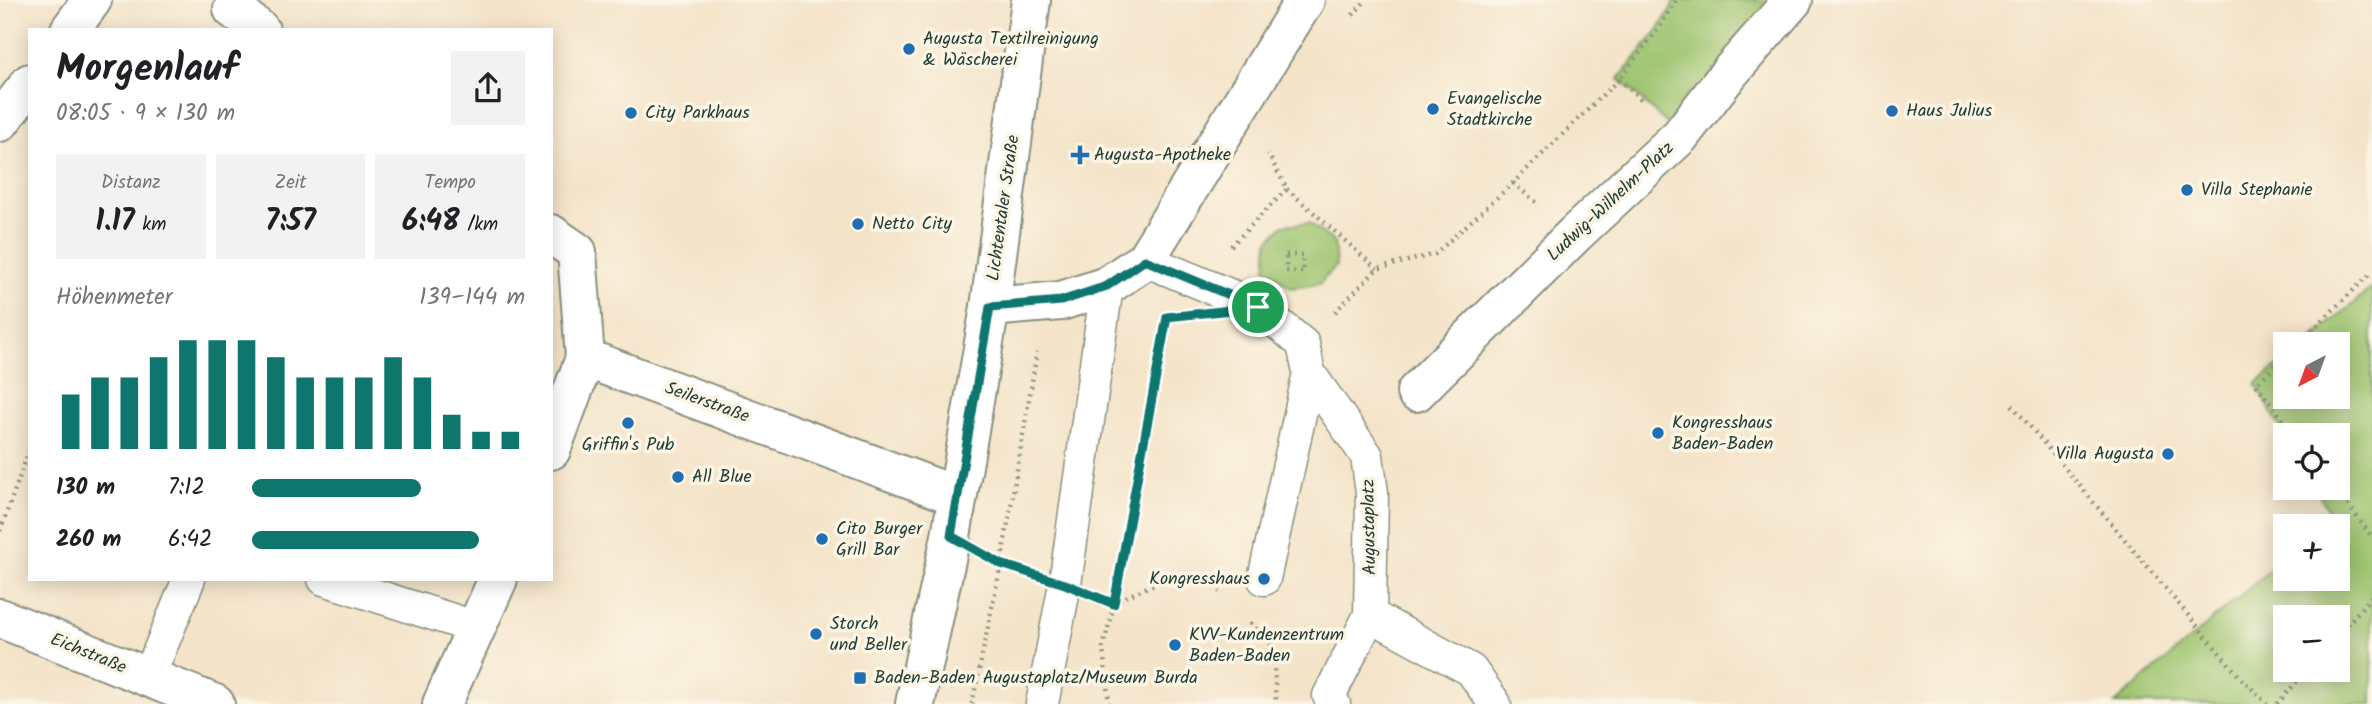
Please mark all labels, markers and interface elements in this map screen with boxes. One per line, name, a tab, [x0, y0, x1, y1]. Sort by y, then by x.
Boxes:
place label: Augusta Textilreinigung & Wäscherei	[923, 25, 1099, 75]
text: Morgenlauf	[56, 40, 238, 100]
marker: Augusta Textilreinigung & Wäscherei	[901, 41, 917, 57]
button: share	[451, 51, 525, 125]
place label: Evangelische Stadtkirche	[1447, 85, 1542, 135]
text: 08:05 · 9 × 130 m	[56, 96, 235, 132]
place label: Haus Julius	[1906, 97, 1992, 126]
place label: City Parkhaus	[645, 99, 750, 128]
marker: Evangelische Stadtkirche	[1425, 101, 1441, 117]
marker: Haus Julius	[1884, 103, 1900, 119]
marker: City Parkhaus	[623, 105, 639, 121]
street label: Lichtentaler Straße	[979, 133, 1029, 283]
street label: Ludwig-Wilhelm-Platz	[1541, 135, 1682, 269]
place label: Augusta-Apotheke	[1094, 141, 1231, 170]
marker: Augusta-Apotheke	[1072, 147, 1088, 163]
text: Distanz	[101, 168, 161, 198]
text: Zeit	[274, 168, 307, 198]
text: Tempo	[424, 168, 476, 198]
place label: Villa Stephanie	[2201, 176, 2313, 205]
marker: Villa Stephanie	[2179, 182, 2195, 198]
text: 1.17	[95, 198, 135, 246]
text: 7:57	[265, 198, 316, 246]
text: 6:48	[402, 198, 460, 246]
text: km	[135, 210, 166, 240]
text: /km	[460, 210, 498, 240]
place label: Netto City	[872, 210, 953, 239]
marker: Netto City	[850, 216, 866, 232]
pin	[1228, 277, 1288, 337]
text: Höhenmeter	[56, 280, 172, 316]
text: 139–144 m	[419, 280, 525, 316]
icon: arrive	[1239, 288, 1277, 326]
north arrow	[2273, 332, 2350, 410]
map controls	[2273, 332, 2350, 682]
street label: Seilerstraße	[661, 374, 753, 432]
place label: Kongresshaus Baden-Baden	[1672, 409, 1773, 459]
marker: Griffin's Pub	[620, 415, 636, 431]
button: locate	[2273, 423, 2350, 500]
marker: Kongresshaus Baden-Baden	[1650, 425, 1666, 441]
place label: Griffin's Pub	[582, 431, 675, 460]
place label: Villa Augusta	[2056, 440, 2154, 469]
marker: Villa Augusta	[2160, 446, 2176, 462]
place label: All Blue	[692, 463, 752, 492]
marker: All Blue	[670, 469, 686, 485]
text: 130 m	[56, 470, 115, 506]
text: 7:12	[168, 470, 205, 506]
street label: Augustaplatz	[1355, 479, 1385, 575]
button: +	[2273, 514, 2350, 591]
place label: Cito Burger Grill Bar	[836, 515, 923, 565]
text: 260 m	[56, 522, 121, 558]
text: 6:42	[168, 522, 212, 558]
marker: Cito Burger Grill Bar	[814, 531, 830, 547]
place label: Kongresshaus	[1149, 565, 1250, 594]
marker: Kongresshaus	[1256, 571, 1272, 587]
button: −	[2273, 605, 2350, 682]
place label: Storch und Beller	[830, 610, 908, 660]
place label: KVV-Kundenzentrum Baden-Baden	[1189, 621, 1344, 671]
street label: Eichstraße	[45, 626, 131, 682]
marker: Storch und Beller	[808, 626, 824, 642]
marker: KVV-Kundenzentrum Baden-Baden	[1167, 637, 1183, 653]
place label: Baden-Baden Augustaplatz/Museum Burda	[874, 664, 1198, 693]
marker: Baden-Baden Augustaplatz/Museum Burda	[852, 670, 868, 686]

